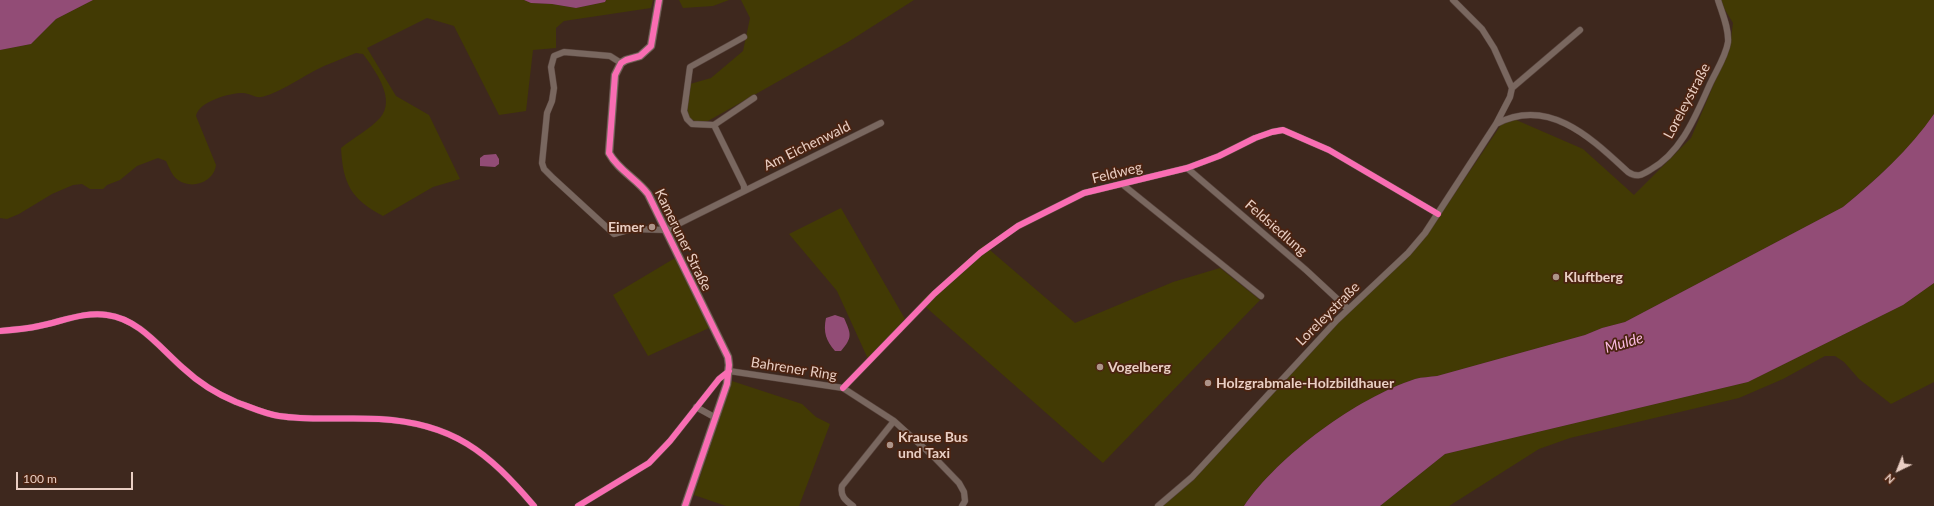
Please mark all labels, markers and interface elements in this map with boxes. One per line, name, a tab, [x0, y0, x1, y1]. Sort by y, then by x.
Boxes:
street label: Loreleystraße	[1660, 60, 1714, 142]
street label: Am Eichenwald	[761, 118, 853, 174]
street label: Feldweg	[1090, 159, 1144, 187]
street label: Kameruner Straße	[651, 186, 715, 294]
street label: Feldsiedlung	[1242, 197, 1310, 259]
place label: Eimer	[608, 219, 644, 235]
marker: Eimer	[647, 222, 657, 232]
place label: Kluftberg	[1564, 269, 1623, 285]
marker: Kluftberg	[1551, 272, 1561, 282]
street label: Loreleystraße	[1293, 279, 1363, 349]
water label: Mulde	[1603, 329, 1645, 357]
street label: Bahrener Ring	[750, 354, 838, 384]
place label: Vogelberg	[1108, 359, 1171, 375]
marker: Vogelberg	[1095, 362, 1105, 372]
place label: Holzgrabmale-Holzbildhauer	[1216, 375, 1394, 391]
marker: Holzgrabmale-Holzbildhauer	[1203, 378, 1213, 388]
place label: Krause Bus und Taxi	[898, 429, 968, 462]
marker: Krause Bus und Taxi	[885, 440, 895, 450]
north arrow	[1878, 450, 1918, 490]
scale bar	[18, 464, 135, 490]
text: 100 m	[23, 471, 57, 486]
text: N	[1882, 472, 1897, 487]

